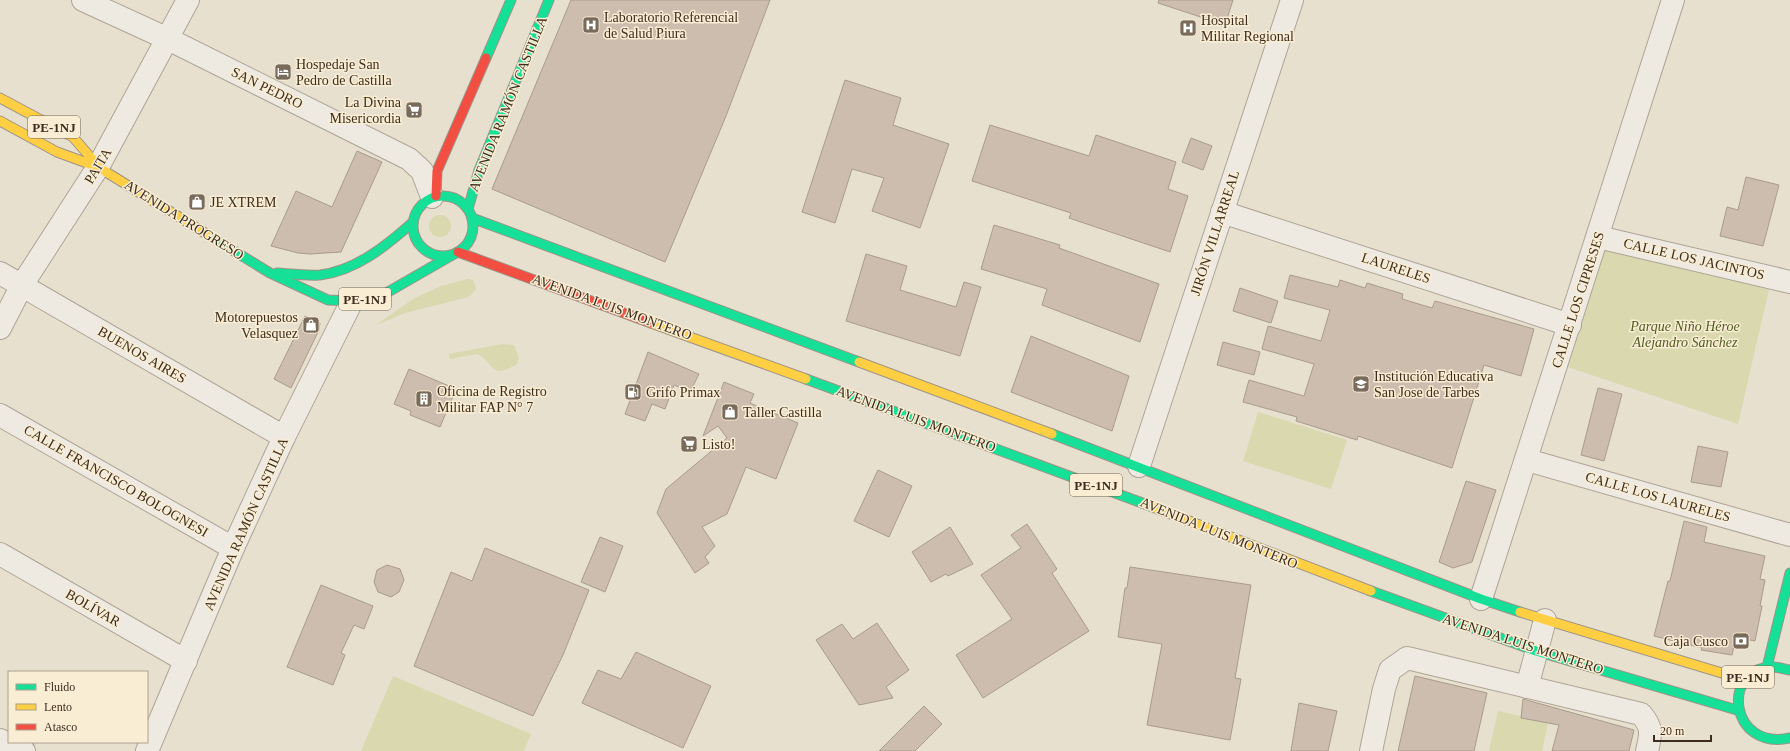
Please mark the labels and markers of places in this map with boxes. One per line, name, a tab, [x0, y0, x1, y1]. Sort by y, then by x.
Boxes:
place label: Laboratorio Referencial de Salud Piura	[604, 10, 738, 41]
place label: Hospital Militar Regional	[1201, 13, 1294, 44]
hospital icon: Laboratorio Referencial de Salud Piura	[581, 15, 601, 35]
hospital icon: Hospital Militar Regional	[1178, 18, 1198, 38]
place label: Hospedaje San Pedro de Castilla	[296, 57, 392, 88]
hotel icon: Hospedaje San Pedro de Castilla	[273, 62, 293, 82]
place label: La Divina Misericordia	[329, 95, 402, 126]
supermarket icon: La Divina Misericordia	[404, 100, 424, 120]
shop icon: JE XTREM	[187, 192, 207, 212]
place label: JE XTREM	[210, 195, 277, 210]
place label: Motorepuestos Velasquez	[215, 310, 298, 341]
shop icon: Motorepuestos Velasquez	[301, 315, 321, 335]
place label: Institución Educativa San Jose de Tarbes	[1374, 369, 1494, 400]
school or university icon: Institución Educativa San Jose de Tarbes	[1351, 374, 1371, 394]
fuel station icon: Grifo Primax	[623, 382, 643, 402]
place label: Oficina de Registro Militar FAP N° 7	[437, 384, 547, 415]
place label: Grifo Primax	[646, 385, 720, 400]
building icon: Oficina de Registro Militar FAP N° 7	[414, 389, 434, 409]
shop icon: Taller Castilla	[720, 402, 740, 422]
place label: Taller Castilla	[743, 405, 823, 420]
supermarket icon: Listo!	[679, 434, 699, 454]
place label: Listo!	[702, 437, 735, 452]
bank icon: Caja Cusco	[1731, 631, 1751, 651]
place label: Caja Cusco	[1664, 634, 1728, 649]

